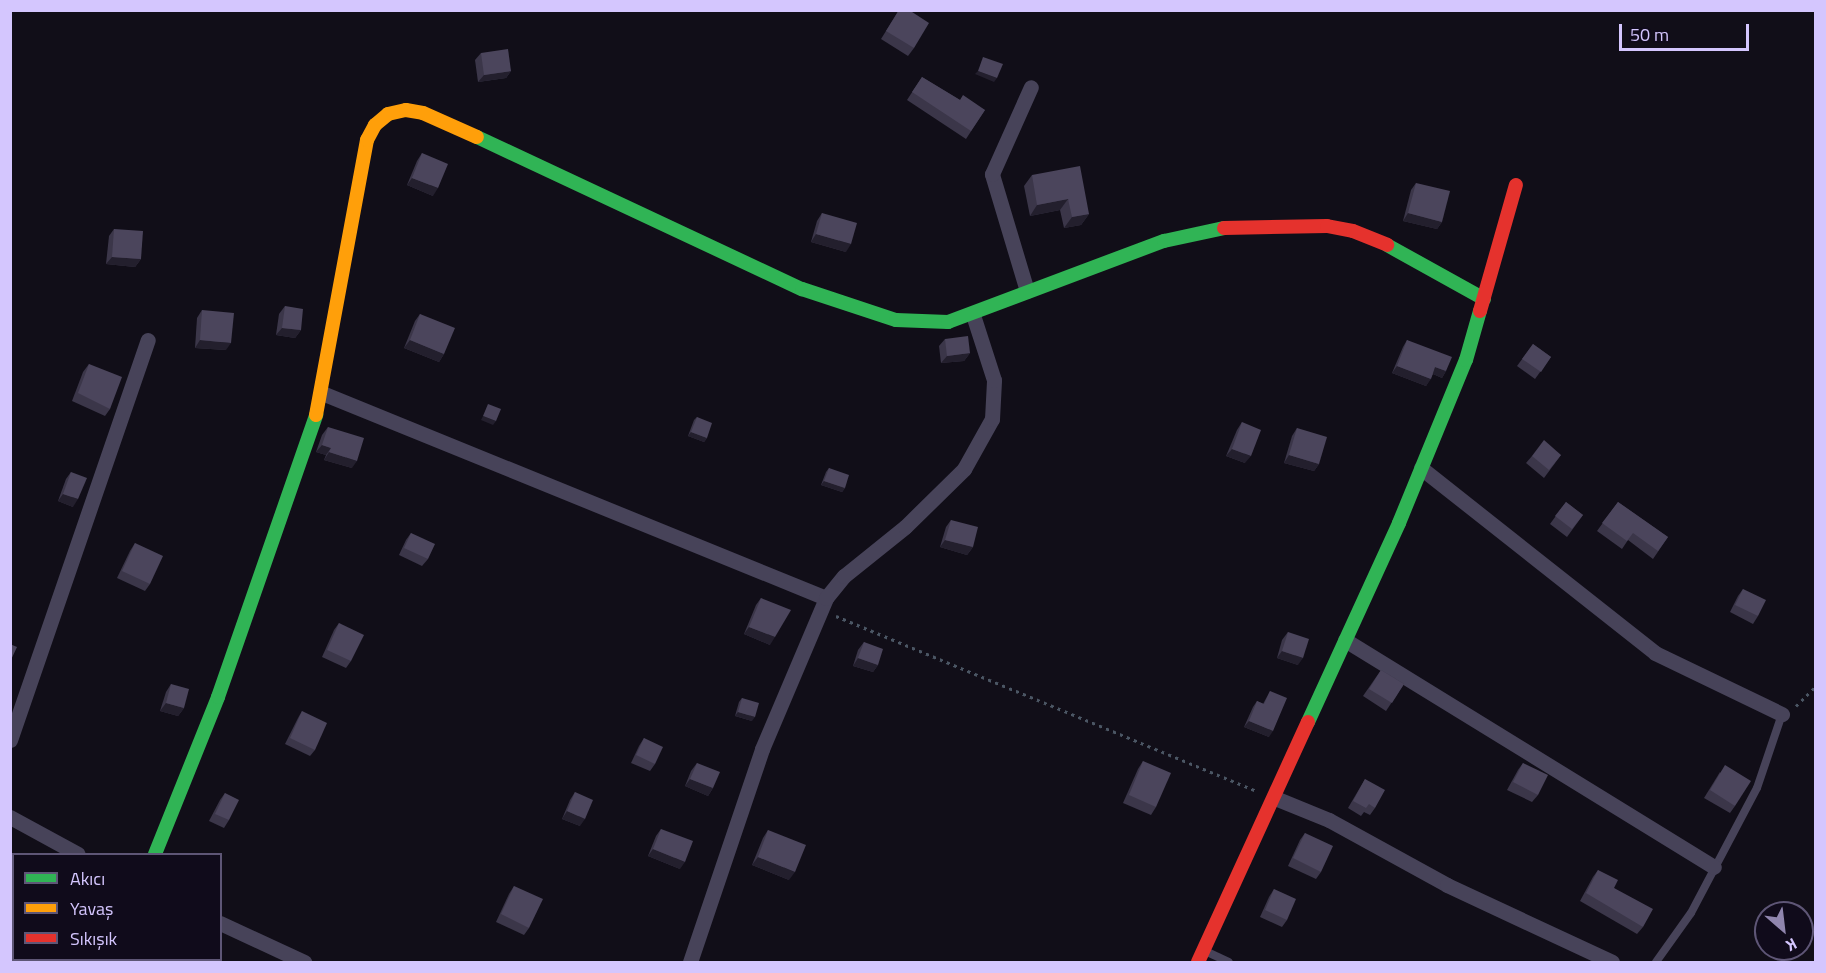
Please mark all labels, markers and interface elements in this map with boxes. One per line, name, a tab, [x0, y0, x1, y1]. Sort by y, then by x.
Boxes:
scale bar	[1622, 12, 1752, 50]
text: 50 m	[1630, 21, 1669, 48]
legend	[12, 853, 222, 961]
text: Akıcı	[70, 865, 105, 892]
text: Yavaş	[70, 895, 113, 922]
north arrow	[1754, 901, 1814, 961]
text: Sıkışık	[70, 925, 117, 952]
text: K	[1782, 932, 1801, 958]

